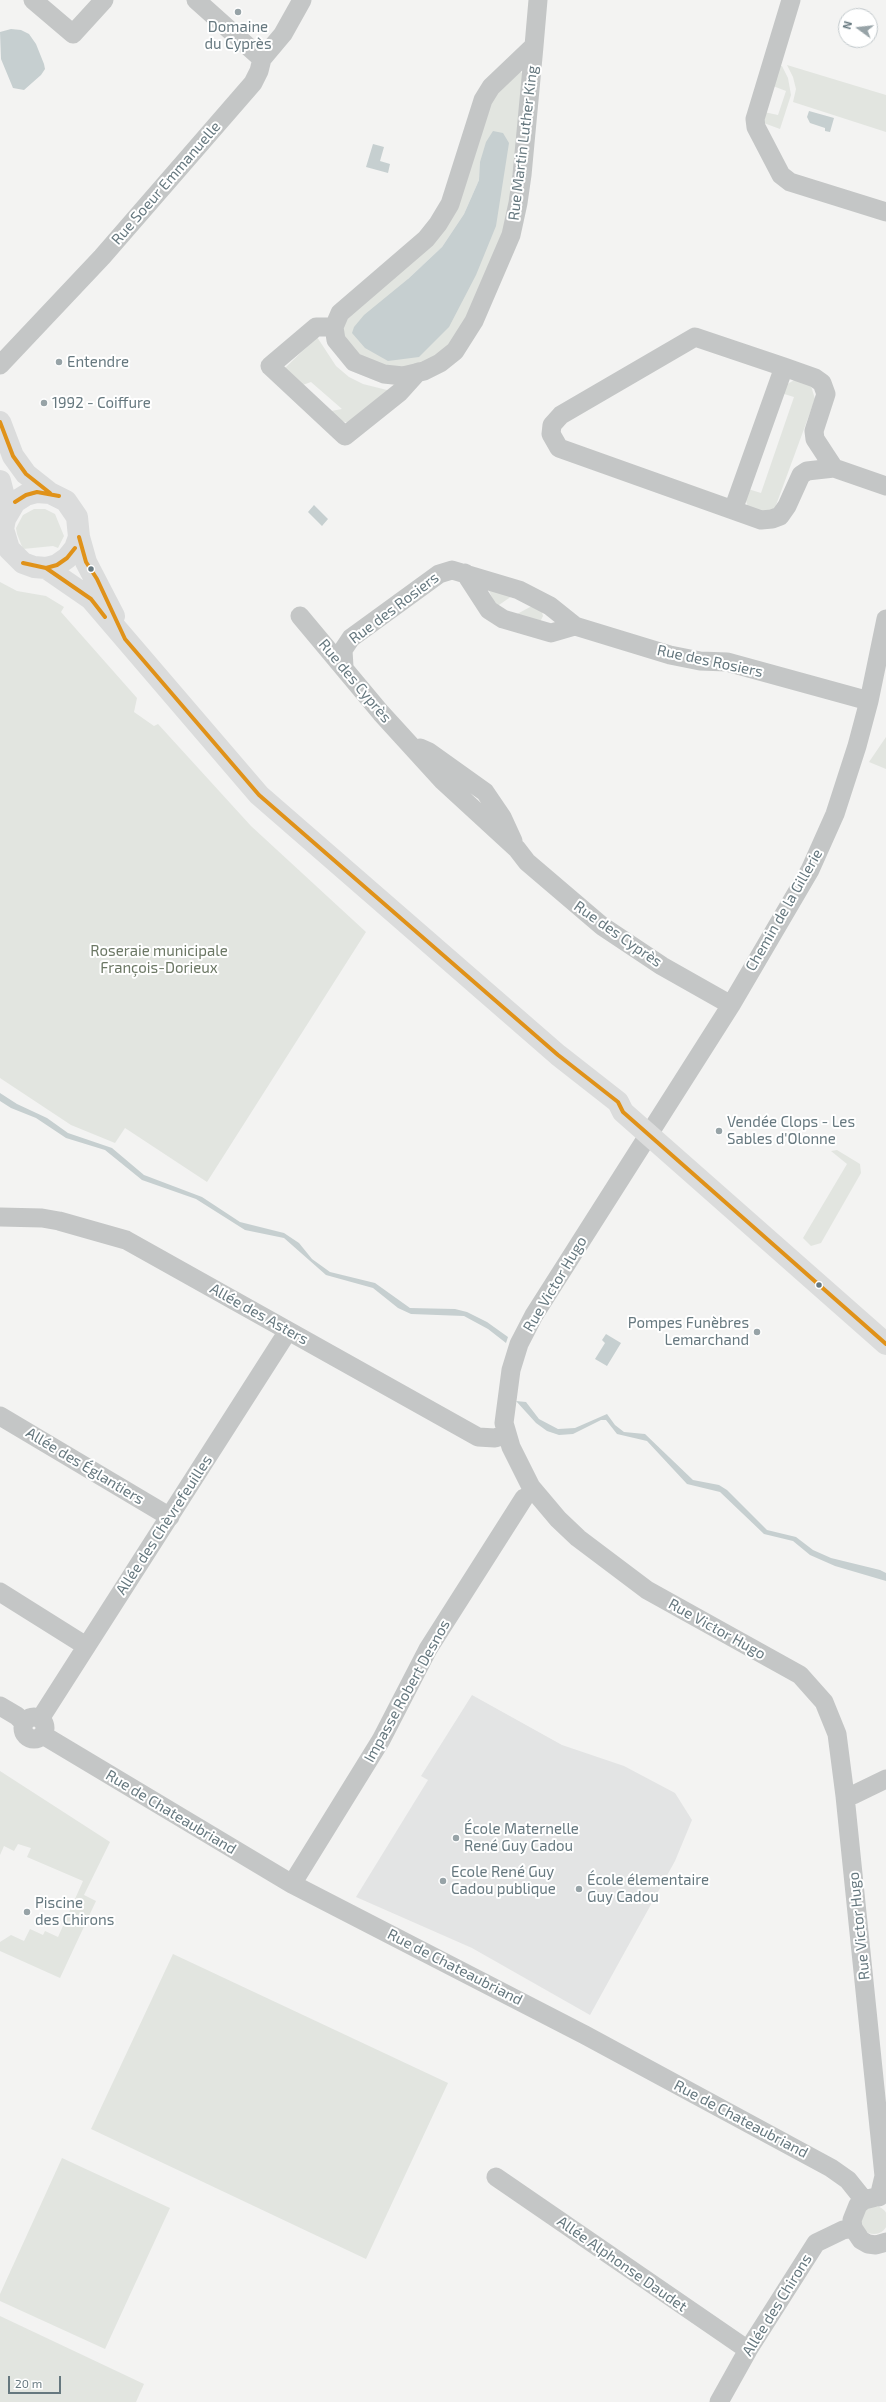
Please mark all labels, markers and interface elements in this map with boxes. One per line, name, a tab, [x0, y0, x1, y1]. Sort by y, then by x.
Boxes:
marker: Domaine du Cyprès	[233, 7, 243, 17]
north arrow	[838, 8, 878, 48]
place label: Domaine du Cyprès	[204, 18, 272, 53]
text: N	[840, 20, 854, 31]
street label: Rue Martin Luther King	[505, 65, 541, 221]
street label: Rue Soeur Emmanuelle	[108, 118, 224, 248]
place label: Entendre	[67, 353, 129, 371]
marker: Entendre	[54, 357, 64, 367]
place label: 1992 - Coiffure	[52, 394, 151, 412]
marker: 1992 - Coiffure	[39, 398, 49, 408]
unlabelled marker	[86, 564, 96, 574]
street label: Rue des Rosiers	[346, 568, 442, 648]
street label: Rue des Cyprès	[315, 636, 395, 726]
street label: Rue des Rosiers	[656, 641, 764, 681]
street label: Chemin de la Gillerie	[742, 846, 826, 974]
street label: Rue des Cyprès	[570, 897, 666, 971]
park label: Roseraie municipale François-Dorieux	[90, 942, 228, 977]
place label: Vendée Clops - Les Sables d'Olonne	[727, 1113, 855, 1148]
marker: Vendée Clops - Les Sables d'Olonne	[714, 1126, 724, 1136]
street label: Rue Victor Hugo	[519, 1233, 591, 1335]
street label: Allée des Asters	[207, 1280, 311, 1348]
unlabelled marker	[814, 1280, 824, 1290]
place label: Pompes Funèbres Lemarchand	[628, 1314, 749, 1349]
marker: Pompes Funèbres Lemarchand	[752, 1327, 762, 1337]
street label: Allée des Églantiers	[23, 1424, 147, 1508]
street label: Allée des Chèvrefeuilles	[112, 1452, 216, 1598]
street label: Rue Victor Hugo	[665, 1595, 769, 1663]
street label: Impasse Robert Desnos	[360, 1616, 454, 1766]
street label: Rue de Chateaubriand	[102, 1766, 240, 1858]
place label: École Maternelle René Guy Cadou	[464, 1820, 579, 1855]
marker: École Maternelle René Guy Cadou	[451, 1833, 461, 1843]
place label: Ecole René Guy Cadou publique	[451, 1863, 556, 1898]
place label: École élementaire Guy Cadou	[587, 1871, 709, 1906]
street label: Rue Victor Hugo	[844, 1871, 874, 1981]
marker: Ecole René Guy Cadou publique	[438, 1876, 448, 1886]
marker: École élementaire Guy Cadou	[574, 1884, 584, 1894]
place label: Piscine des Chirons	[35, 1894, 114, 1929]
marker: Piscine des Chirons	[22, 1907, 32, 1917]
street label: Rue de Chateaubriand	[384, 1925, 526, 2009]
street label: Rue de Chateaubriand	[671, 2076, 811, 2162]
street label: Allée Alphonse Daudet	[554, 2212, 690, 2316]
street label: Allée des Chirons	[738, 2251, 816, 2359]
scale bar	[10, 2368, 63, 2394]
text: 20 m	[15, 2376, 42, 2390]

